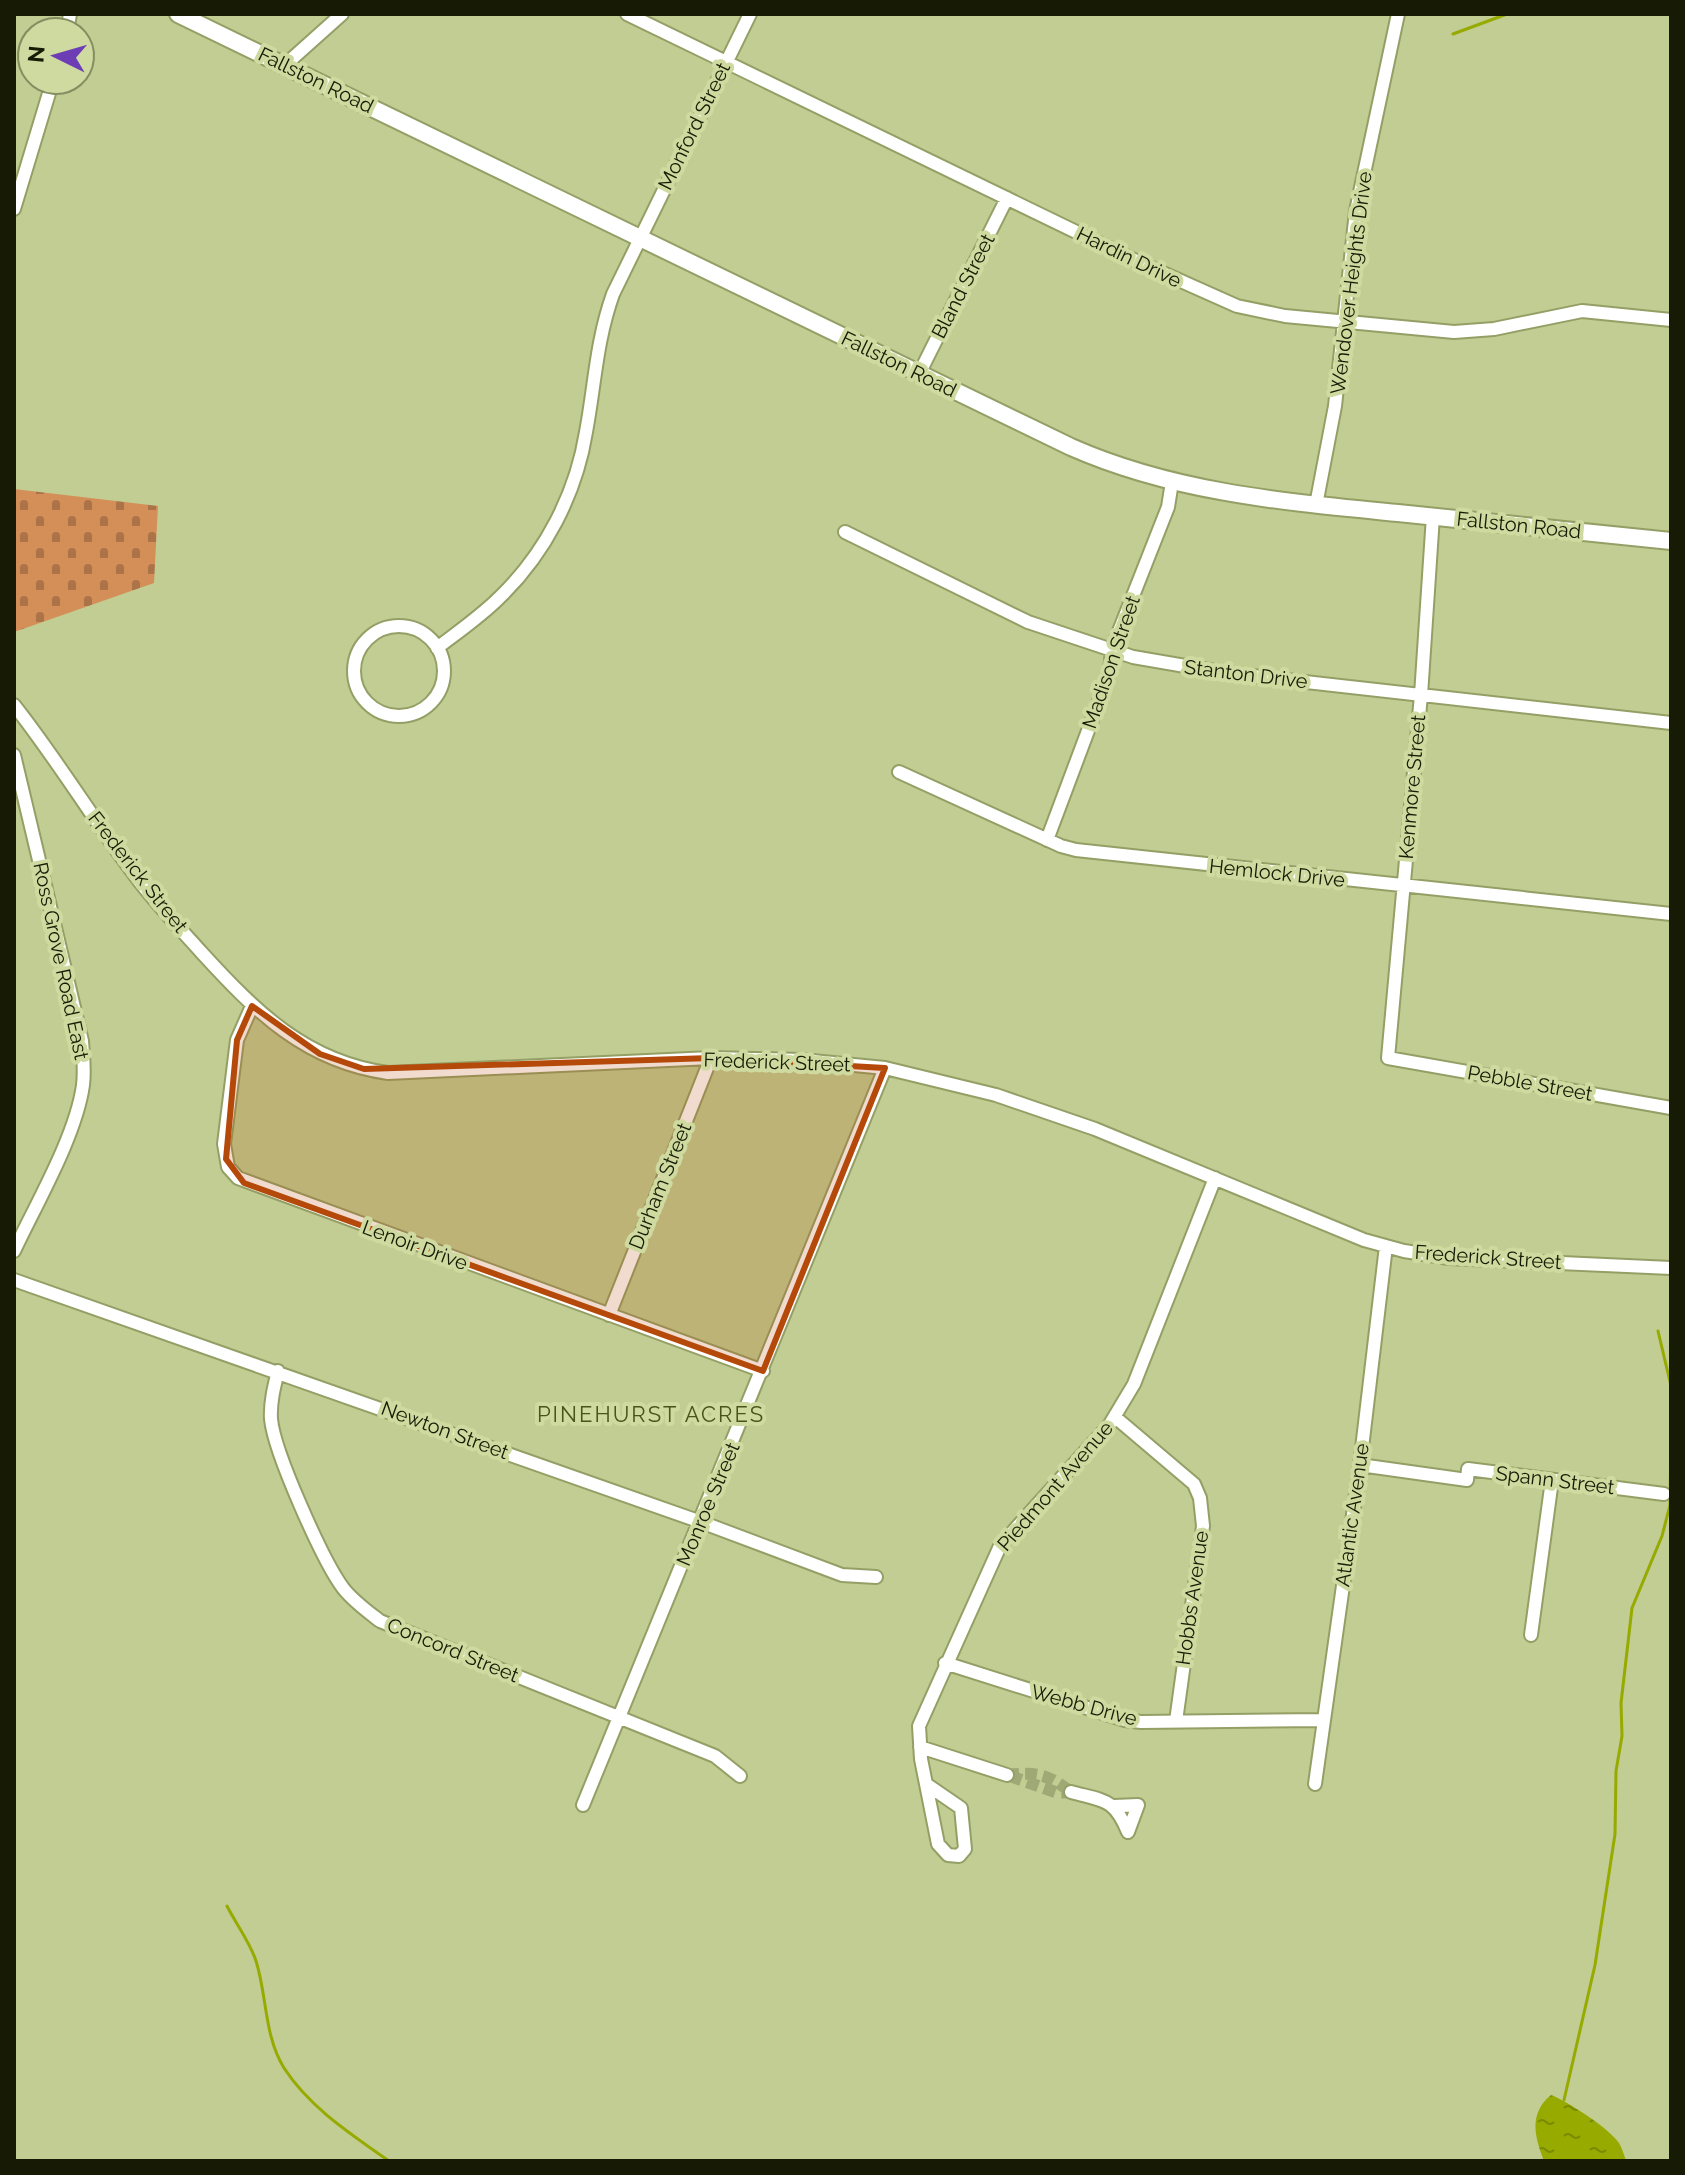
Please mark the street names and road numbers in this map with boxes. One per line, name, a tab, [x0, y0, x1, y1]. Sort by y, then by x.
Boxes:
street label: Fallston Road	[255, 42, 377, 118]
street label: Monford Street	[653, 58, 735, 194]
street label: Wendover Heights Drive	[1325, 170, 1377, 396]
street label: Hardin Drive	[1073, 221, 1186, 293]
street label: Bland Street	[926, 229, 1000, 342]
street label: Fallston Road	[838, 326, 960, 402]
street label: Fallston Road	[1456, 507, 1582, 543]
street label: Madison Street	[1077, 592, 1145, 732]
street label: Stanton Drive	[1183, 655, 1309, 693]
street label: Kenmore Street	[1394, 713, 1430, 860]
street label: Frederick Street	[83, 807, 193, 938]
street label: Hemlock Drive	[1208, 854, 1346, 892]
street label: Ross Grove Road East	[28, 860, 94, 1062]
street label: Frederick Street	[703, 1047, 851, 1077]
street label: Pebble Street	[1466, 1060, 1595, 1106]
street label: Durham Street	[624, 1119, 696, 1253]
street label: Lenoir Drive	[359, 1215, 471, 1275]
street label: Frederick Street	[1414, 1240, 1563, 1274]
street label: Newton Street	[378, 1396, 512, 1464]
street label: Piedmont Avenue	[992, 1416, 1118, 1556]
street label: Monroe Street	[671, 1438, 745, 1569]
street label: Atlantic Avenue	[1330, 1442, 1374, 1588]
street label: Spann Street	[1494, 1461, 1616, 1499]
street label: Hobbs Avenue	[1171, 1529, 1213, 1667]
street label: Concord Street	[384, 1613, 523, 1687]
street label: Webb Drive	[1028, 1679, 1140, 1731]

